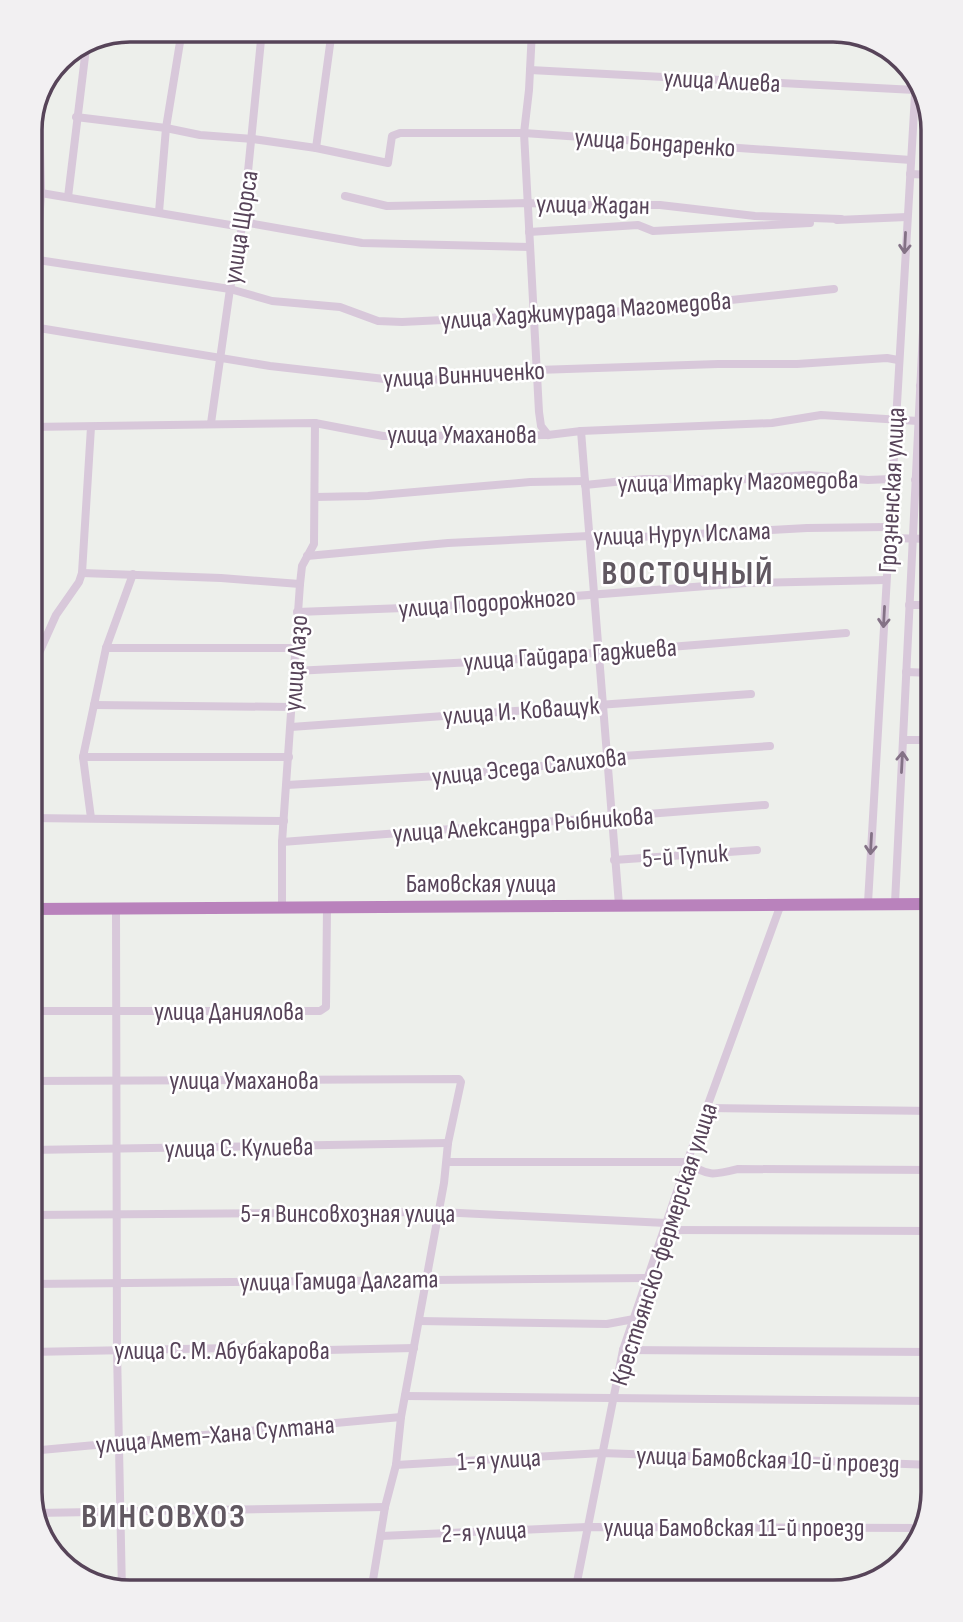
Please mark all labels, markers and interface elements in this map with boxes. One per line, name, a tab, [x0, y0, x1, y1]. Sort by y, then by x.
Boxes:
street label: улица Алиева	[663, 63, 781, 100]
street label: улица Бондаренко	[573, 122, 736, 165]
street label: улица Щорса	[217, 168, 266, 286]
street label: улица Жадан	[536, 189, 650, 222]
one-way arrow	[899, 232, 912, 255]
street label: улица Хаджимурада Магомедова	[440, 286, 732, 337]
street label: улица Винниченко	[382, 356, 546, 395]
street label: Грозненская улица	[873, 407, 912, 574]
street label: улица Умаханова	[387, 420, 537, 451]
street label: улица Итарку Магомедова	[617, 465, 859, 500]
street label: улица Нурул Ислама	[593, 516, 771, 553]
district label: ВОСТОЧНЫЙ	[601, 554, 775, 594]
street label: улица Подорожного	[397, 582, 577, 625]
one-way arrow	[877, 605, 890, 628]
street label: улица Лазо	[278, 614, 315, 712]
street label: улица Гайдара Гаджиева	[462, 633, 678, 678]
street label: улица И. Коващук	[442, 691, 600, 732]
street label: улица Эседа Салихова	[430, 742, 628, 793]
one-way arrow	[895, 751, 908, 774]
street label: улица Александра Рыбникова	[392, 801, 655, 850]
one-way arrow	[865, 833, 878, 856]
street label: 5-й Тупик	[641, 838, 729, 875]
street label: Бамовская улица	[406, 869, 556, 900]
street label: улица Даниялова	[154, 997, 304, 1028]
street label: улица Умаханова	[169, 1066, 319, 1097]
street label: Крестьянско-фермерская улица	[604, 1099, 725, 1390]
street label: улица С. Кулиева	[164, 1132, 314, 1165]
street label: 5-я Винсовхозная улица	[241, 1199, 455, 1230]
street label: улица Гамида Далгата	[239, 1264, 439, 1299]
street label: улица С. М. Абубакарова	[114, 1336, 330, 1367]
street label: улица Амет-Хана Султана	[94, 1410, 336, 1461]
street label: улица Бамовская 10-й проезд	[636, 1440, 900, 1481]
street label: 1-я улица	[456, 1443, 542, 1478]
district label: ВИНСОВХОЗ	[81, 1497, 247, 1537]
street label: улица Бамовская 11-й проезд	[604, 1513, 864, 1544]
street label: 2-я улица	[441, 1515, 528, 1550]

